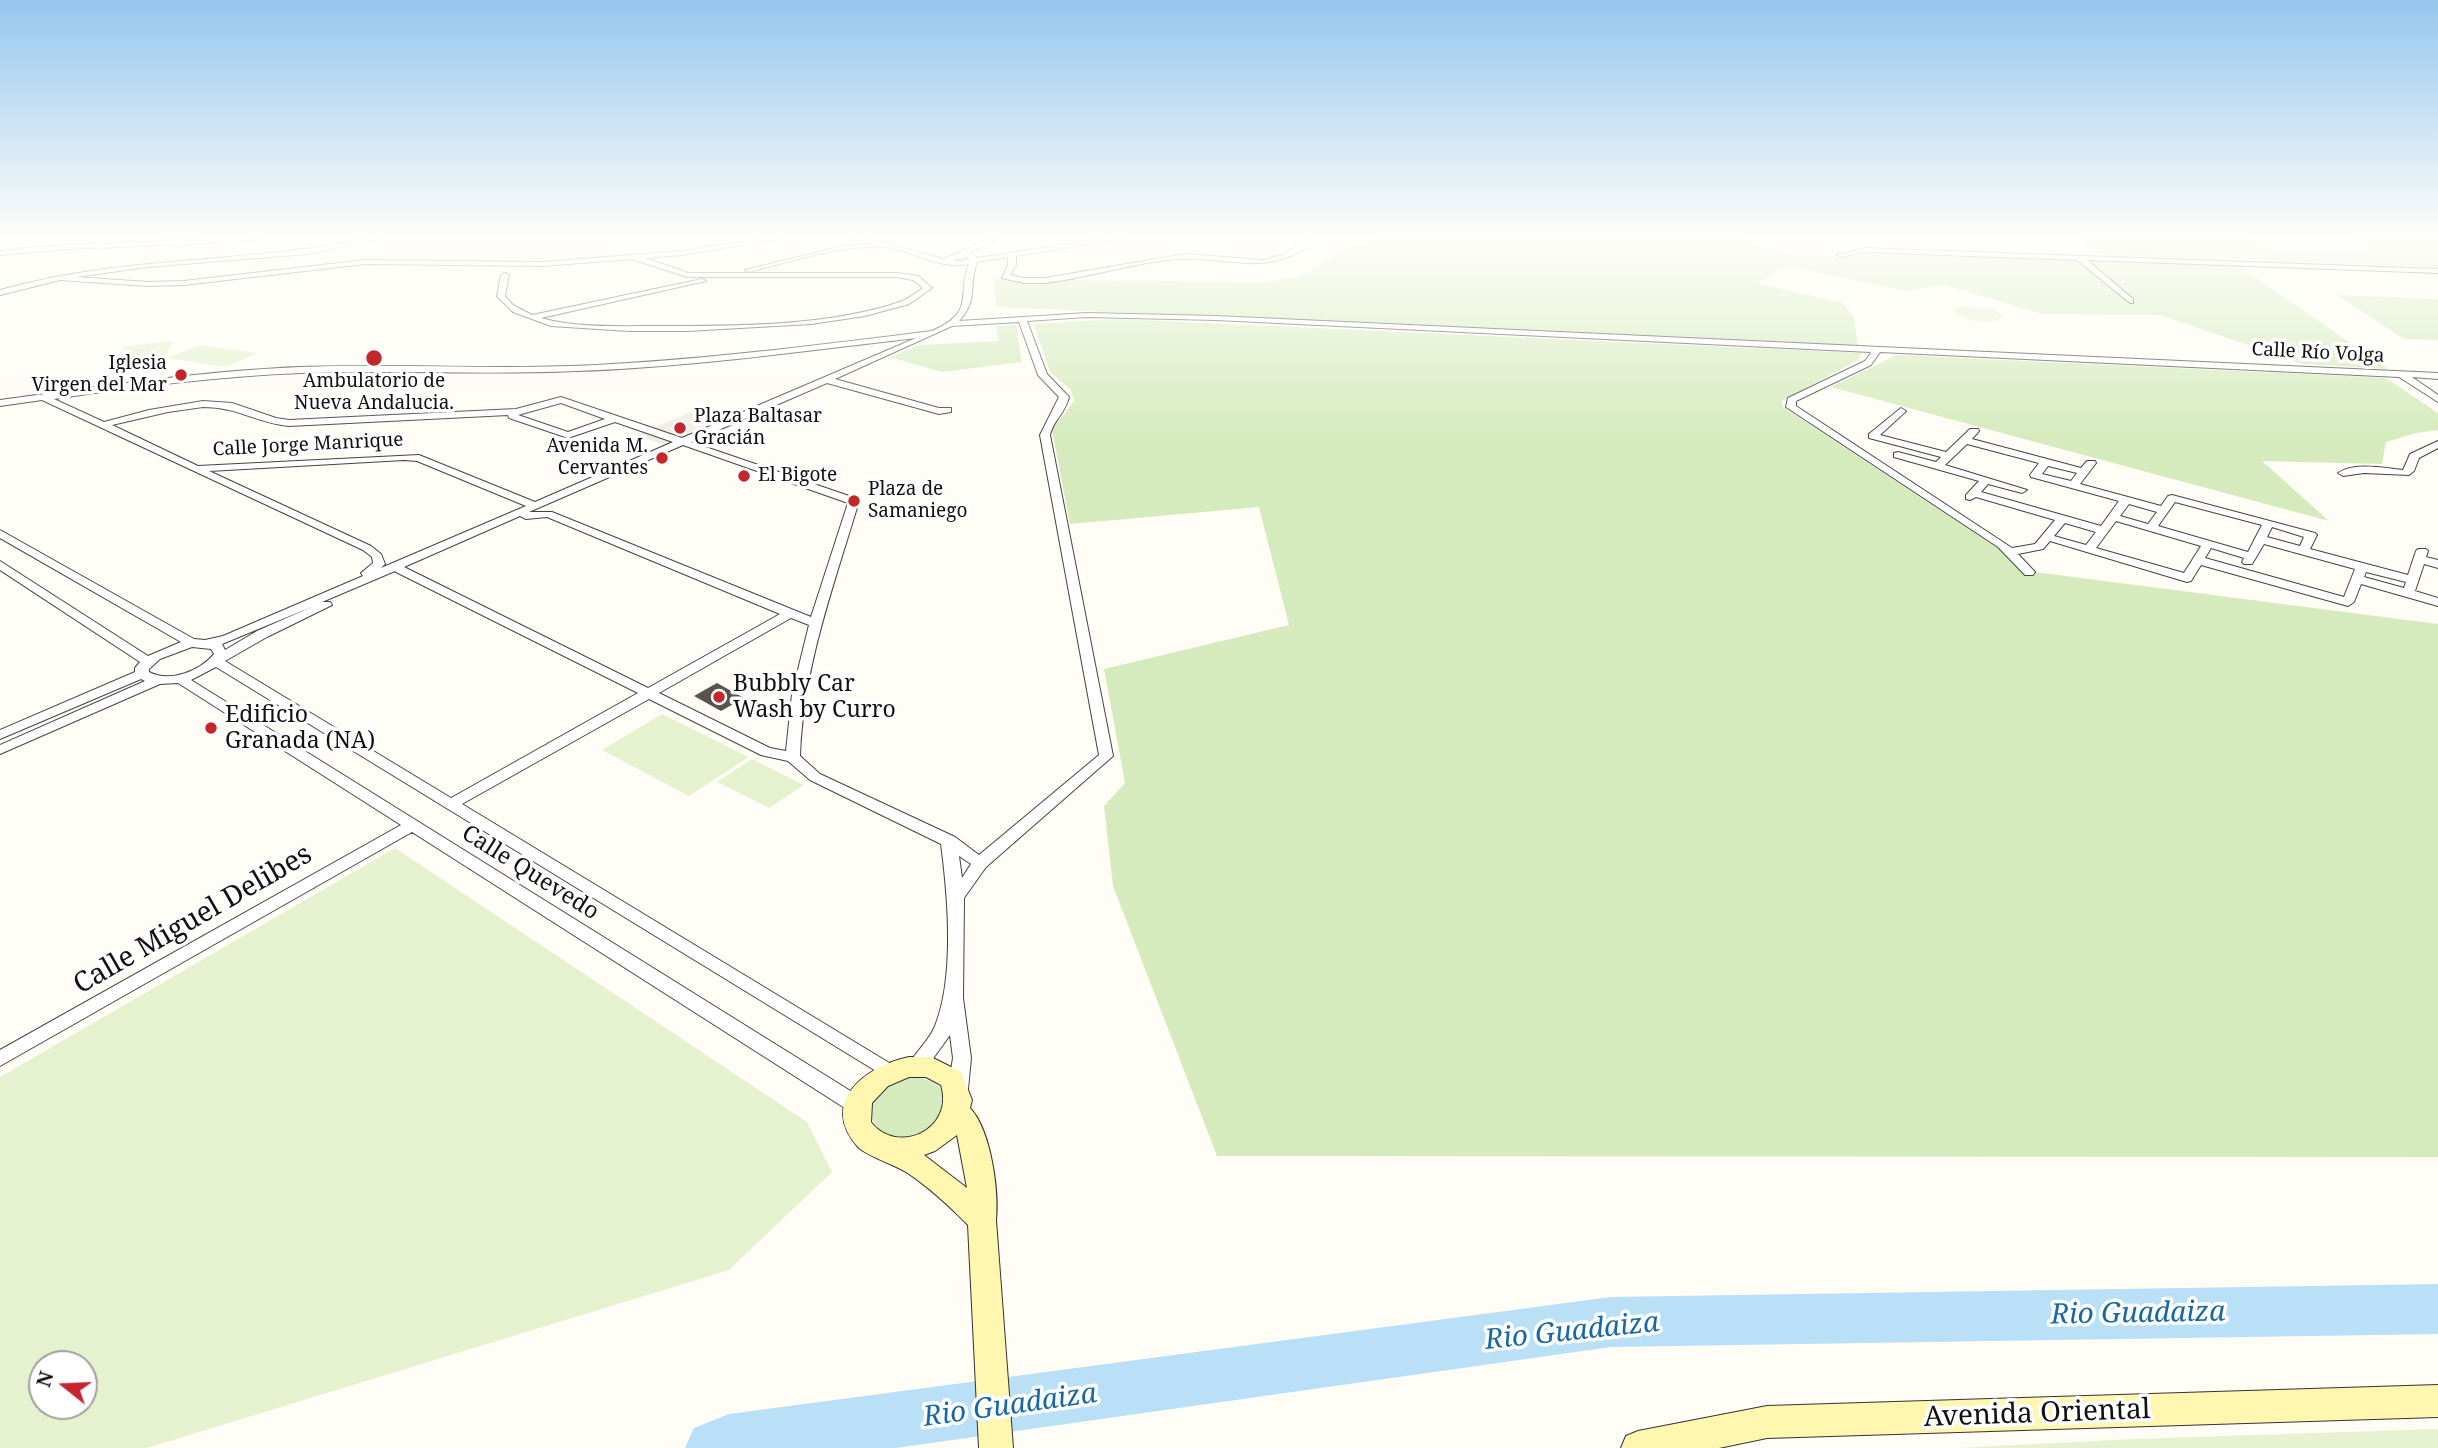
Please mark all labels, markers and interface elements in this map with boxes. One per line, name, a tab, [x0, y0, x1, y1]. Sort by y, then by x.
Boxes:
street label: Calle Río Volga	[2251, 338, 2385, 368]
marker: Ambulatorio de Nueva Andalucia.	[364, 348, 384, 368]
place label: Iglesia Virgen del Mar	[31, 353, 167, 397]
marker: Iglesia Virgen del Mar	[173, 367, 189, 383]
place label: Ambulatorio de Nueva Andalucia.	[294, 371, 454, 415]
place label: Plaza Baltasar Gracián	[694, 406, 822, 450]
marker: Plaza Baltasar Gracián	[672, 420, 688, 436]
street label: Calle Jorge Manrique	[212, 429, 404, 461]
place label: Avenida M. Cervantes	[546, 436, 648, 480]
marker: Avenida M. Cervantes	[654, 450, 670, 466]
place label: El Bigote	[758, 465, 837, 487]
marker: El Bigote	[736, 468, 752, 484]
place label: Plaza de Samaniego	[868, 479, 967, 523]
marker: Plaza de Samaniego	[846, 493, 862, 509]
place label: Bubbly Car Wash by Curro	[733, 670, 896, 724]
marker: Bubbly Car Wash by Curro	[711, 689, 727, 705]
place label: Edificio Granada (NA)	[225, 701, 375, 755]
marker: Edificio Granada (NA)	[203, 720, 219, 736]
street label: Calle Quevedo	[456, 820, 604, 926]
street label: Calle Miguel Delibes	[68, 838, 318, 1002]
water label: Rio Guadaiza	[2050, 1296, 2226, 1332]
water label: Rio Guadaiza	[1483, 1306, 1661, 1358]
north arrow	[28, 1350, 98, 1420]
text: N	[30, 1368, 60, 1390]
water label: Rio Guadaiza	[921, 1377, 1099, 1435]
street label: Avenida Oriental	[1923, 1393, 2151, 1435]

